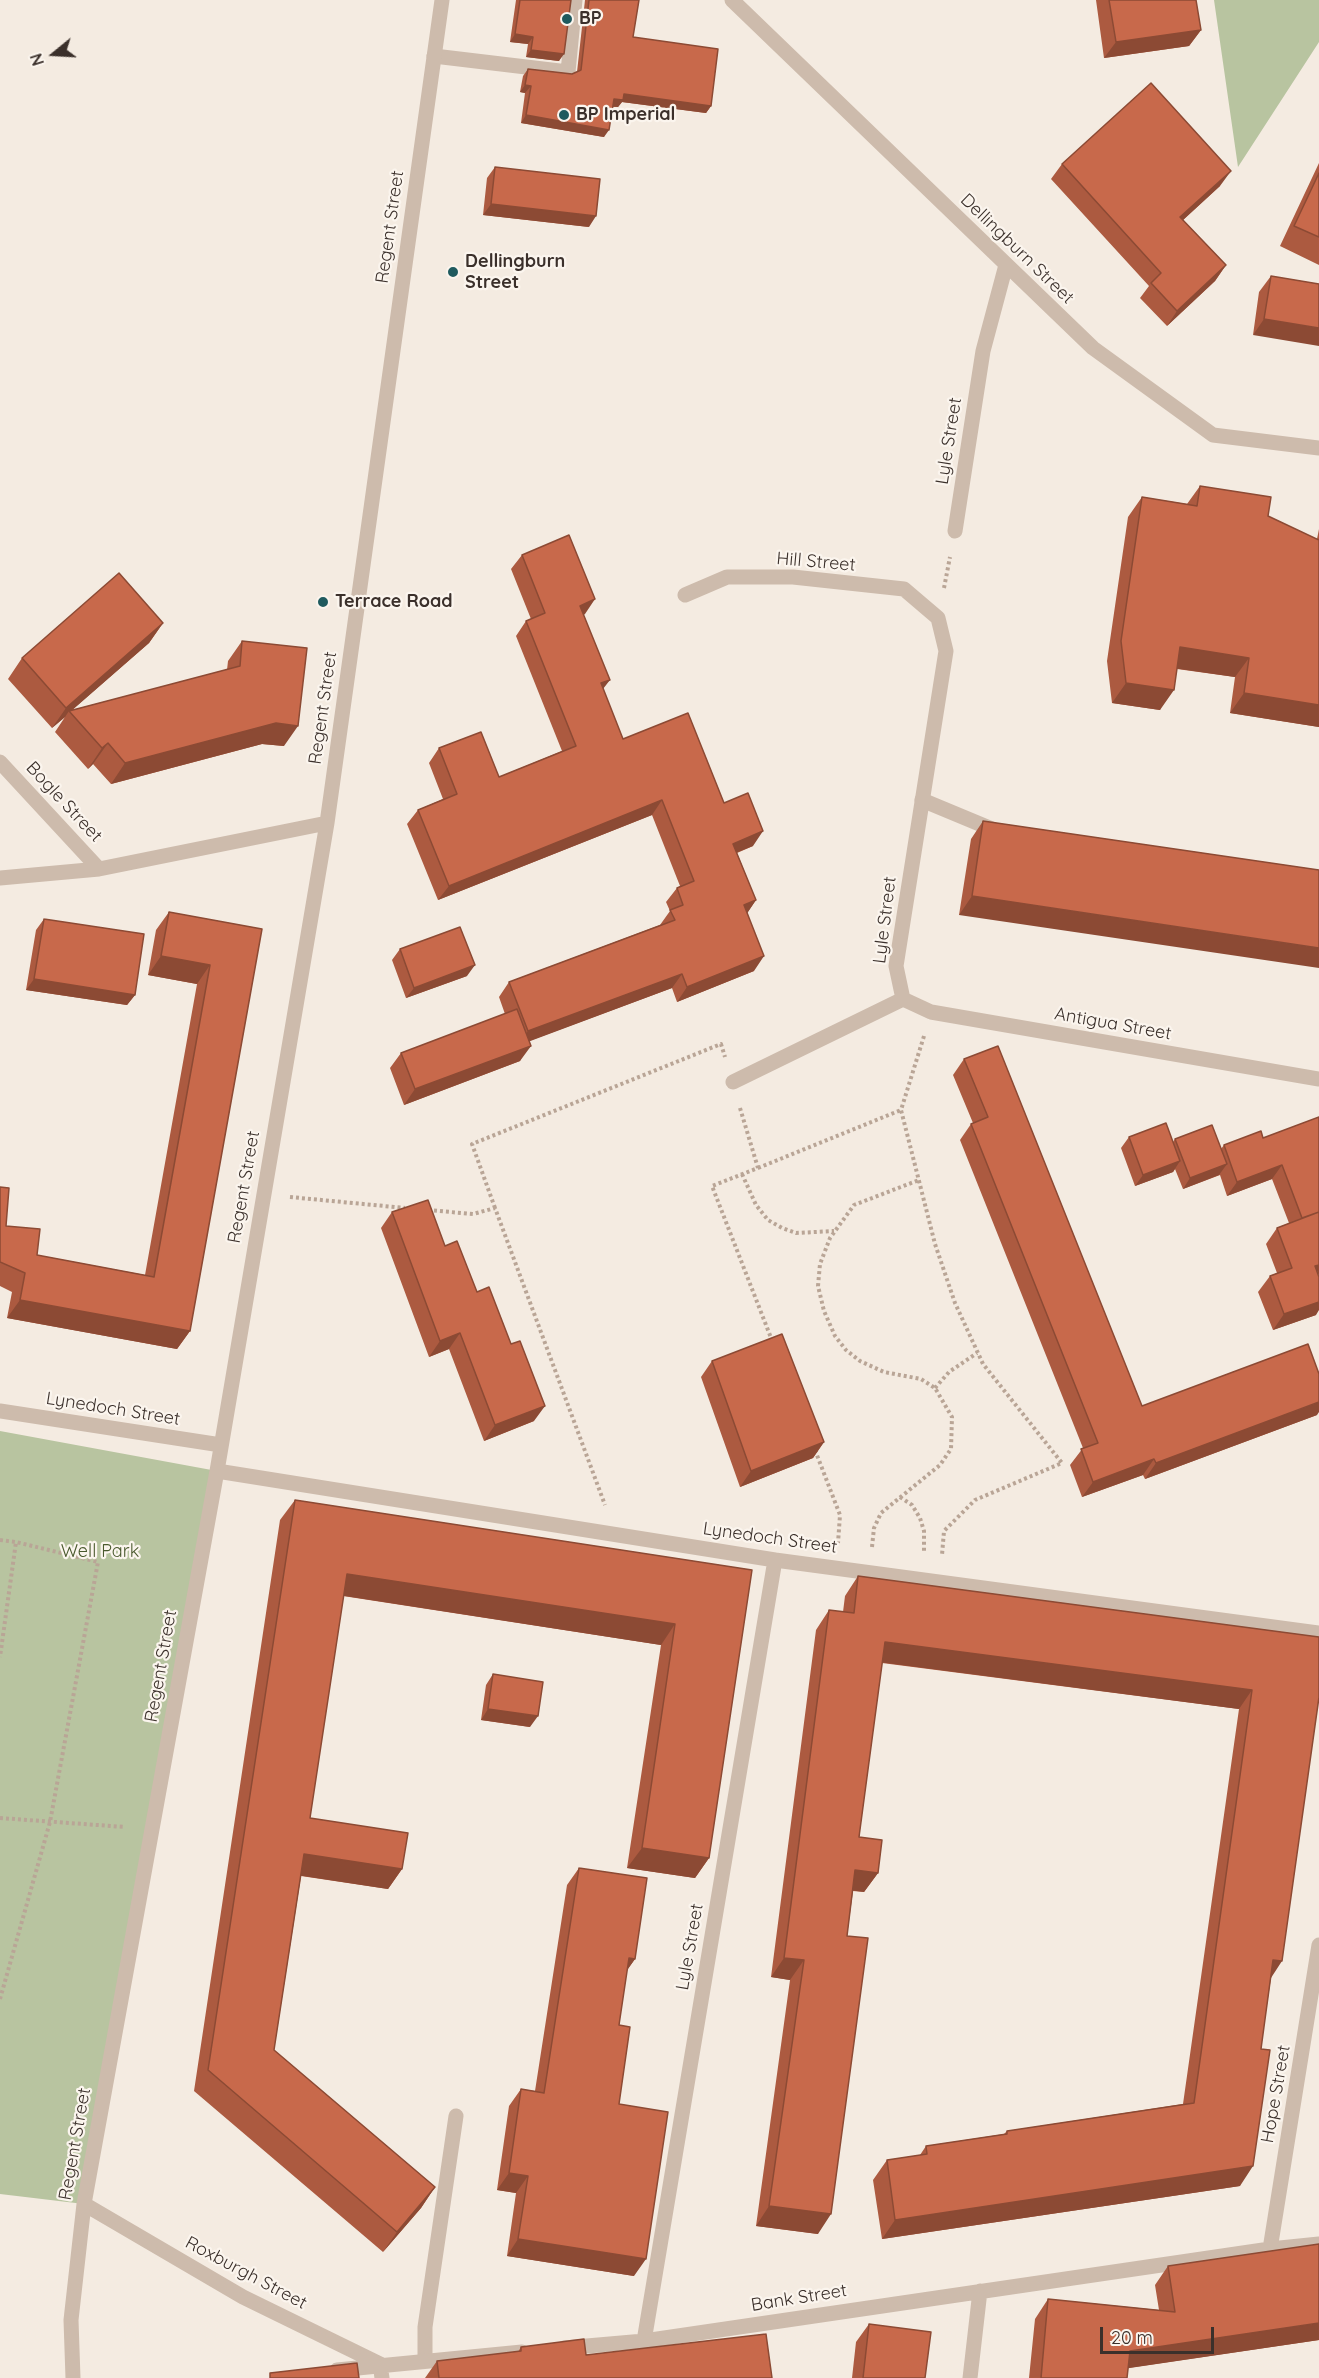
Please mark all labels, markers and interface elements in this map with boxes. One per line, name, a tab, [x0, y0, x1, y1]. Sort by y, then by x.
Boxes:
place label: BP	[579, 8, 602, 30]
marker: BP	[560, 12, 574, 26]
north arrow	[24, 24, 84, 84]
text: N	[26, 51, 48, 68]
place label: BP Imperial	[576, 104, 675, 126]
marker: BP Imperial	[557, 108, 571, 122]
street label: Regent Street	[371, 169, 409, 285]
street label: Dellingburn Street	[956, 189, 1078, 309]
place label: Dellingburn Street	[465, 251, 565, 294]
marker: Dellingburn Street	[446, 265, 460, 279]
street label: Lyle Street	[931, 396, 967, 486]
street label: Hill Street	[776, 548, 856, 576]
place label: Terrace Road	[335, 591, 453, 613]
marker: Terrace Road	[316, 595, 330, 609]
street label: Regent Street	[304, 650, 342, 766]
street label: Bogle Street	[21, 757, 107, 847]
street label: Lyle Street	[869, 875, 901, 965]
street label: Antigua Street	[1053, 1003, 1173, 1045]
street label: Regent Street	[223, 1129, 265, 1245]
street label: Lynedoch Street	[44, 1388, 182, 1430]
street label: Lynedoch Street	[701, 1518, 839, 1558]
park label: Well Park	[61, 1541, 139, 1563]
street label: Regent Street	[140, 1608, 182, 1724]
street label: Lyle Street	[672, 1902, 708, 1992]
street label: Hope Street	[1257, 2043, 1295, 2145]
street label: Regent Street	[54, 2086, 96, 2202]
street label: Roxburgh Street	[181, 2232, 311, 2314]
street label: Bank Street	[750, 2280, 848, 2316]
scale bar	[1103, 2315, 1217, 2353]
text: 20 m	[1111, 2326, 1153, 2349]

